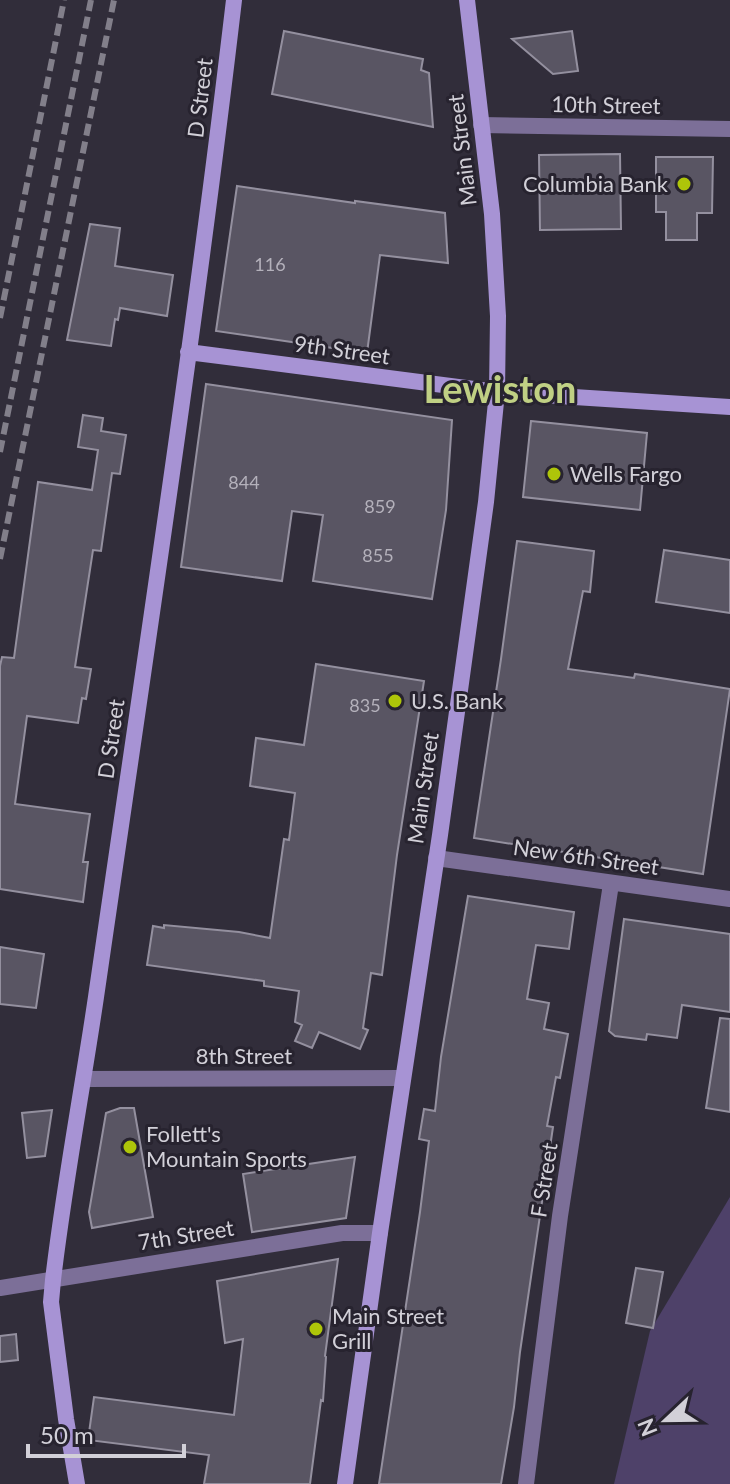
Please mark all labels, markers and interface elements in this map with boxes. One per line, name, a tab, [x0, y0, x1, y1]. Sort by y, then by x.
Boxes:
street label: D Street	[181, 56, 218, 139]
street label: 10th Street	[551, 90, 661, 119]
street label: Main Street	[441, 93, 482, 207]
place label: Columbia Bank	[523, 170, 669, 197]
marker: Columbia Bank	[675, 175, 693, 193]
house number: 116	[254, 253, 286, 275]
street label: 9th Street	[292, 329, 392, 370]
district label: Lewiston	[424, 365, 576, 411]
place label: Wells Fargo	[570, 460, 682, 487]
marker: Wells Fargo	[545, 465, 563, 483]
house number: 844	[228, 471, 260, 493]
house number: 859	[364, 495, 396, 517]
house number: 855	[362, 544, 394, 566]
place label: U.S. Bank	[411, 687, 504, 714]
marker: U.S. Bank	[386, 692, 404, 710]
house number: 835	[349, 694, 381, 716]
street label: D Street	[92, 697, 129, 781]
street label: Main Street	[401, 730, 444, 845]
street label: New 6th Street	[511, 833, 661, 880]
street label: 8th Street	[196, 1042, 292, 1069]
place label: Follett's Mountain Sports	[146, 1120, 307, 1172]
marker: Follett's Mountain Sports	[121, 1138, 139, 1156]
street label: F Street	[524, 1140, 563, 1219]
street label: 7th Street	[136, 1214, 236, 1255]
place label: Main Street Grill	[332, 1302, 444, 1354]
marker: Main Street Grill	[307, 1320, 325, 1338]
north arrow	[626, 1380, 706, 1460]
scale bar	[28, 1408, 184, 1458]
text: N	[631, 1415, 663, 1441]
text: 50 m	[40, 1420, 94, 1449]

